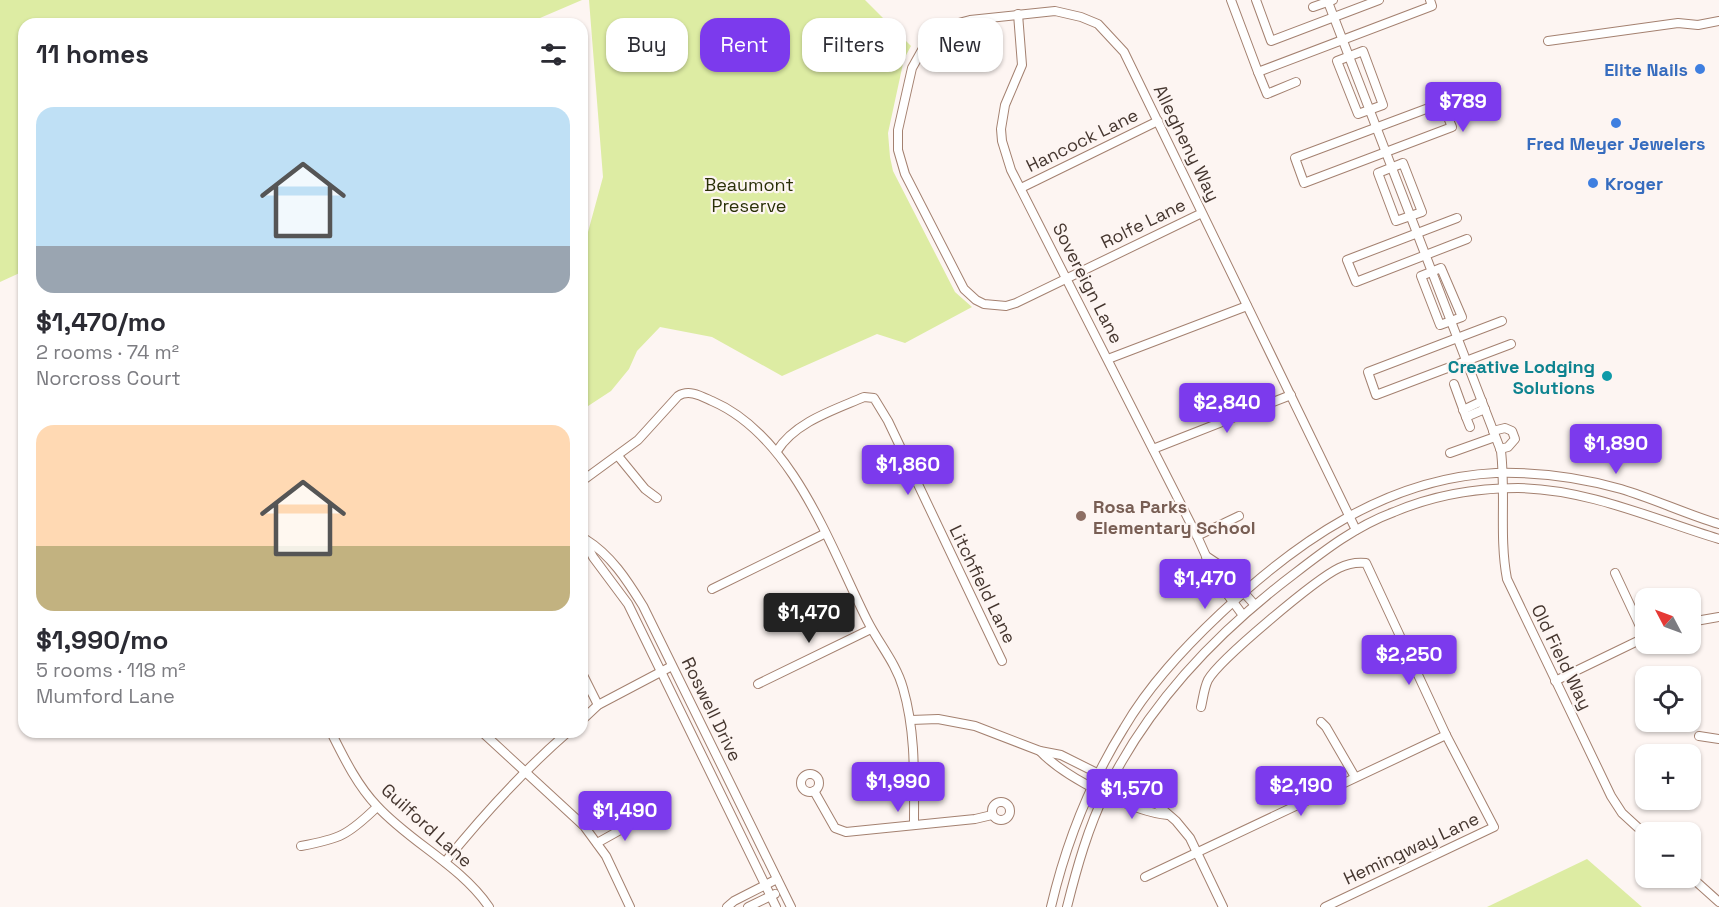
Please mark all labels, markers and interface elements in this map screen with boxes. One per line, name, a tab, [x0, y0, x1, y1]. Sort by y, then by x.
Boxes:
chip: Buy	[606, 18, 688, 72]
chip: Rent	[700, 18, 790, 72]
chip: Filters	[802, 18, 906, 72]
chip: New	[918, 18, 1003, 72]
text: 11 homes	[36, 37, 149, 71]
icon: filters	[537, 38, 570, 71]
place label: Elite Nails	[1604, 58, 1688, 81]
marker: Elite Nails	[1693, 62, 1707, 76]
street label: Allegheny Way	[1149, 81, 1225, 205]
pin: $789	[1427, 82, 1499, 133]
text: $789	[1439, 88, 1487, 114]
street label: Hancock Lane	[1022, 103, 1142, 177]
marker: Fred Meyer Jewelers	[1609, 116, 1623, 130]
place label: Fred Meyer Jewelers	[1527, 132, 1705, 155]
icon: home	[249, 146, 357, 254]
place label: Kroger	[1605, 172, 1663, 195]
park label: Beaumont Preserve	[704, 173, 794, 217]
marker: Kroger	[1586, 176, 1600, 190]
street label: Rolfe Lane	[1097, 193, 1189, 253]
street label: Sovereign Lane	[1048, 219, 1128, 347]
text: $1,470/mo	[36, 305, 166, 339]
text: 2 rooms · 74 m²	[36, 339, 179, 365]
place label: Creative Lodging Solutions	[1448, 355, 1595, 399]
text: Norcross Court	[36, 365, 181, 391]
marker: Creative Lodging Solutions	[1600, 369, 1614, 383]
pin: $2,840	[1178, 383, 1276, 434]
text: $2,840	[1193, 389, 1261, 415]
pin: $1,890	[1567, 424, 1665, 475]
text: $1,890	[1584, 430, 1648, 456]
pin: $1,860	[859, 445, 957, 496]
text: $1,860	[876, 451, 940, 477]
icon: home	[249, 464, 357, 572]
place label: Rosa Parks Elementary School	[1093, 495, 1256, 539]
marker: Rosa Parks Elementary School	[1074, 509, 1088, 523]
street label: Litchfield Lane	[944, 521, 1022, 647]
pin: $1,470	[1156, 559, 1254, 610]
text: $1,470	[1174, 565, 1236, 591]
north arrow	[1635, 588, 1701, 654]
map controls	[1635, 588, 1701, 888]
pin: $1,470	[760, 593, 858, 644]
text: $1,470	[778, 599, 840, 625]
street label: Old Field Way	[1527, 600, 1597, 714]
text: $1,990/mo	[36, 623, 168, 657]
pin: $2,250	[1360, 635, 1458, 686]
text: $2,250	[1376, 641, 1442, 667]
street label: Roswell Drive	[677, 653, 747, 765]
text: 5 rooms · 118 m²	[36, 657, 186, 683]
button: locate	[1635, 666, 1701, 732]
text: Mumford Lane	[36, 683, 175, 709]
button: +	[1635, 744, 1701, 810]
pin: $1,990	[849, 762, 947, 813]
pin: $2,190	[1252, 766, 1350, 817]
text: $1,990	[866, 768, 930, 794]
pin: $1,570	[1083, 769, 1181, 820]
text: $2,190	[1269, 772, 1333, 798]
text: $1,570	[1101, 775, 1163, 801]
street label: Guilford Lane	[377, 778, 477, 872]
pin: $1,490	[576, 791, 674, 842]
text: $1,490	[592, 797, 658, 823]
street label: Hemingway Lane	[1340, 807, 1482, 889]
button: −	[1635, 822, 1701, 888]

